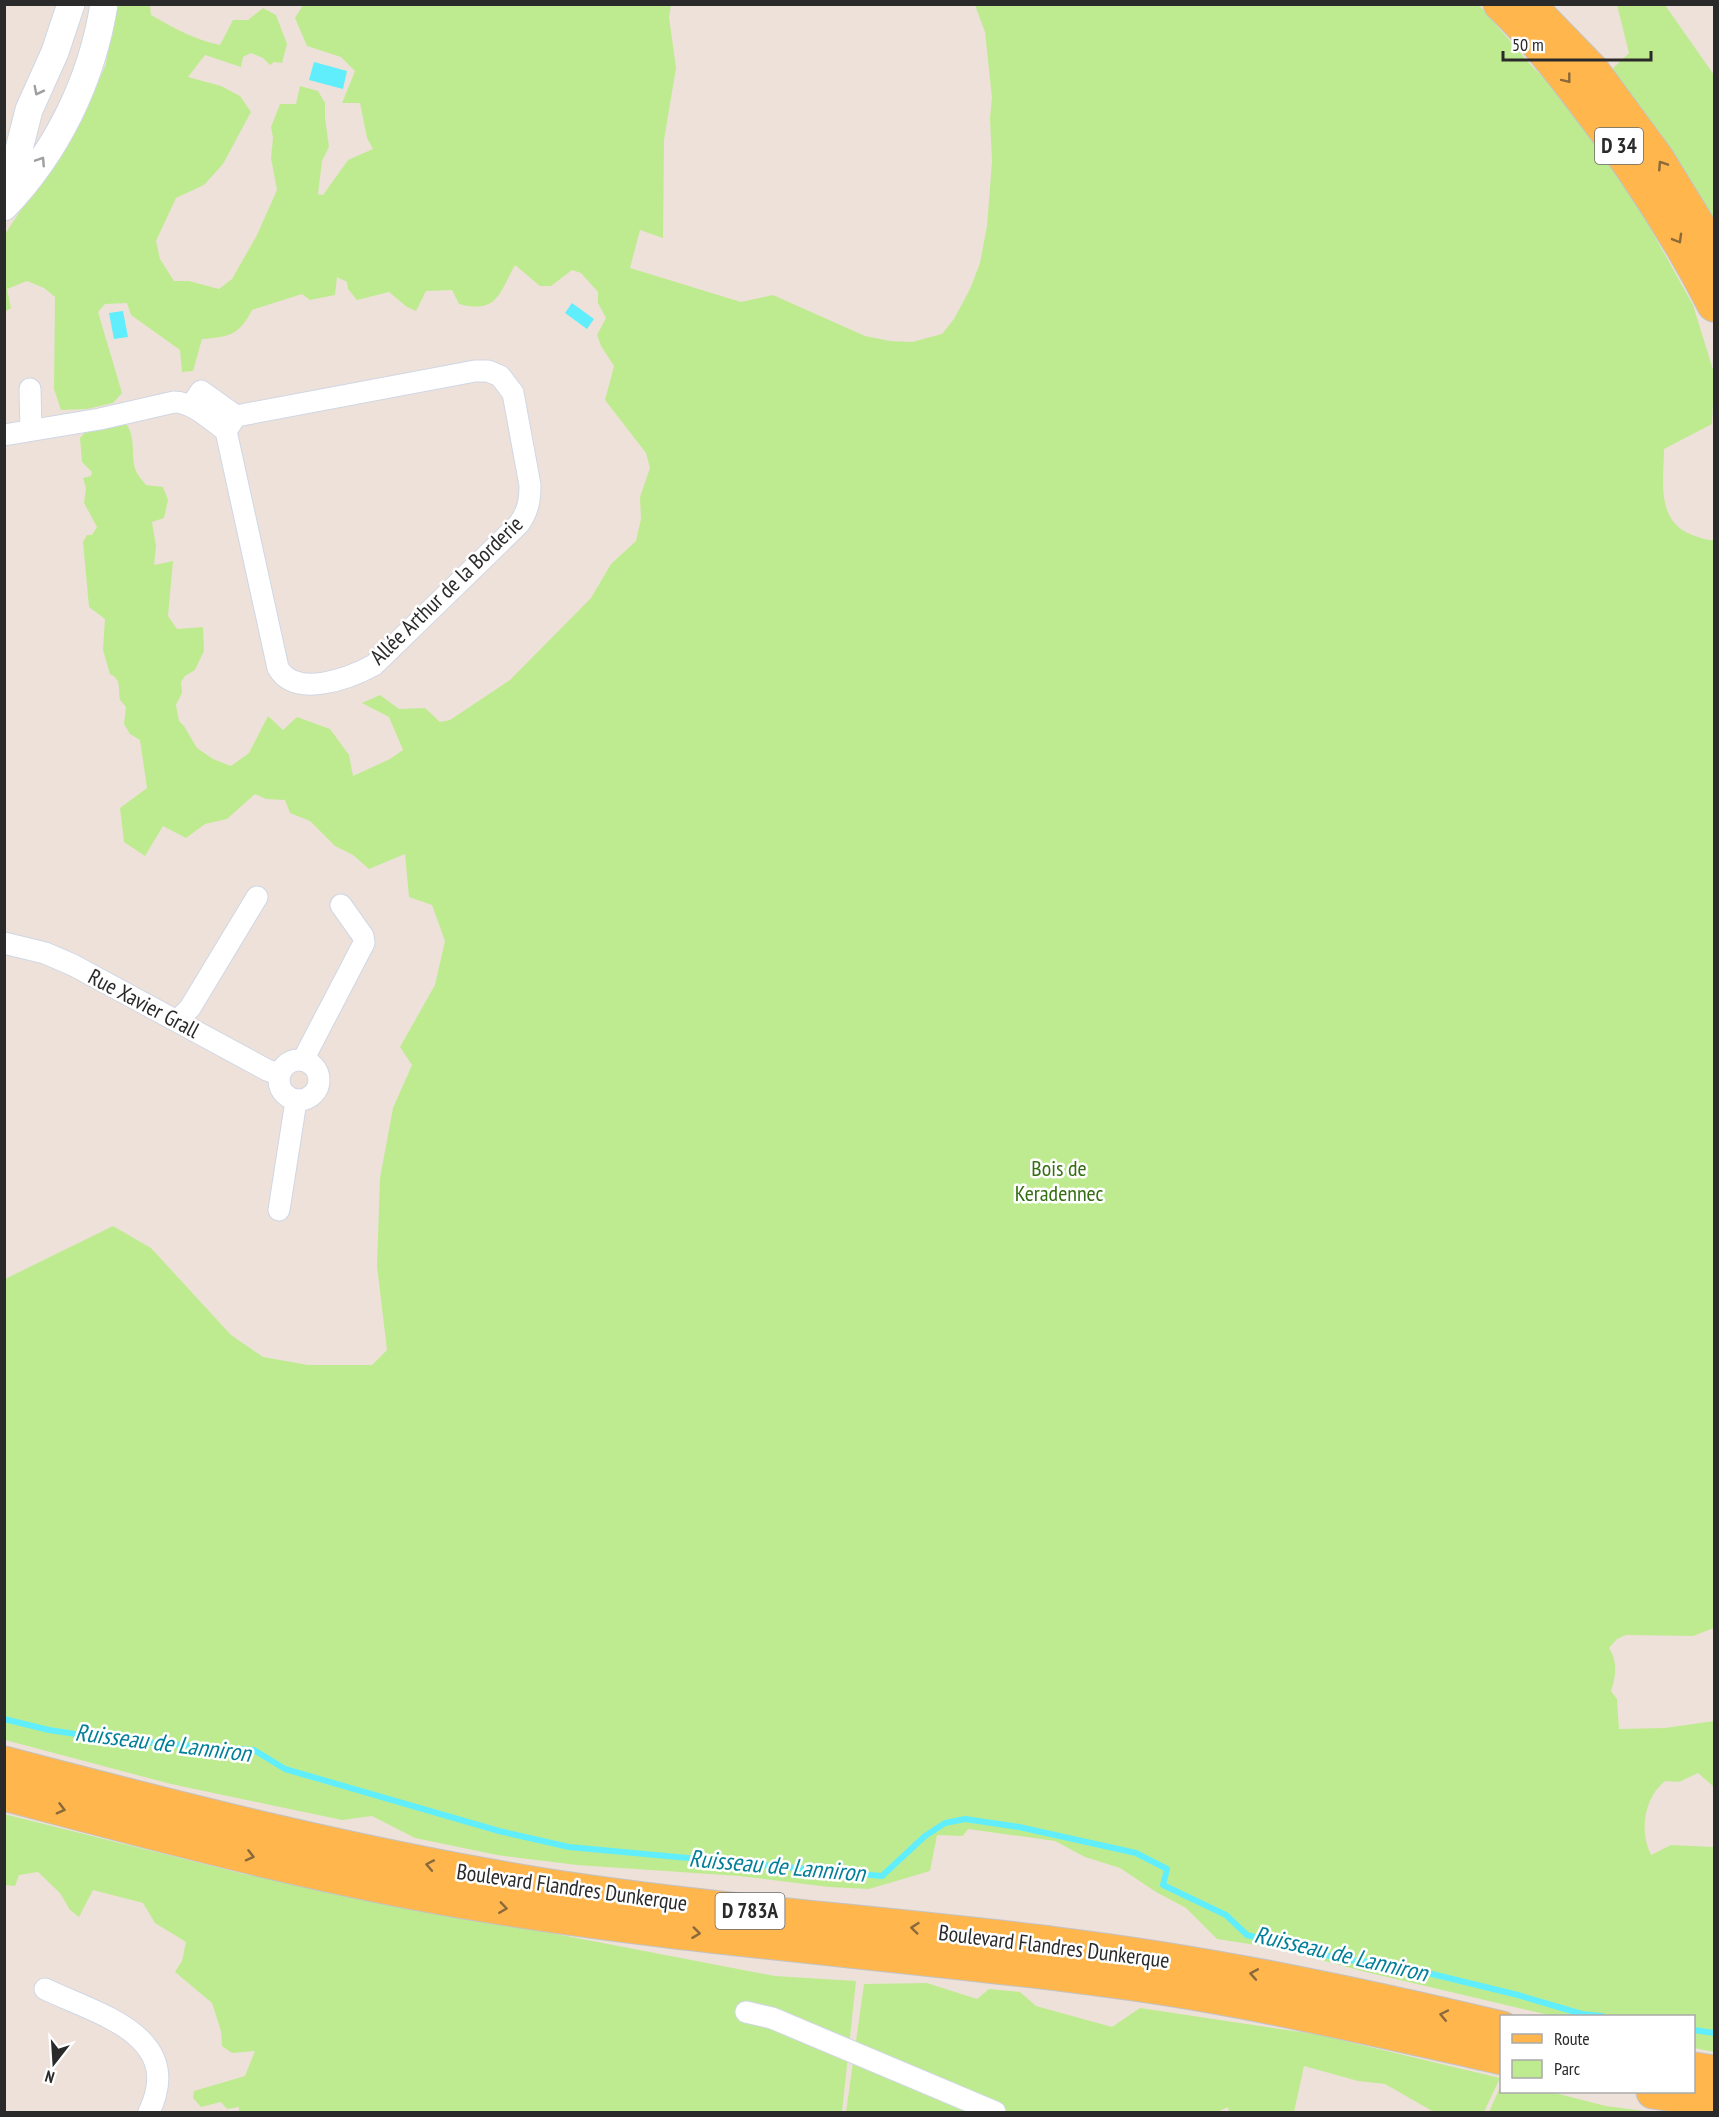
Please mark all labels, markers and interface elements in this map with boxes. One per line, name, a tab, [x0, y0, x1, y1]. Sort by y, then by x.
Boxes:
scale bar	[1503, 24, 1652, 62]
text: 50 m	[1512, 33, 1544, 56]
one-way arrow	[1559, 73, 1570, 84]
one-way arrow	[34, 84, 45, 95]
road number: D 34	[1595, 128, 1643, 164]
one-way arrow	[34, 157, 45, 168]
one-way arrow	[1657, 161, 1669, 171]
one-way arrow	[1671, 233, 1682, 243]
street label: Allée Arthur de la Borderie	[364, 510, 528, 670]
street label: Rue Xavier Grall	[84, 962, 205, 1044]
park label: Bois de Keradennec	[1015, 1154, 1103, 1207]
water label: Ruisseau de Lanniron	[73, 1716, 254, 1769]
one-way arrow	[55, 1802, 66, 1814]
water label: Ruisseau de Lanniron	[688, 1842, 868, 1889]
one-way arrow	[245, 1849, 255, 1862]
street label: Boulevard Flandres Dunkerque	[455, 1857, 689, 1917]
one-way arrow	[426, 1859, 436, 1872]
road number: D 783A	[716, 1893, 784, 1929]
one-way arrow	[498, 1902, 507, 1914]
street label: Boulevard Flandres Dunkerque	[937, 1918, 1171, 1974]
water label: Ruisseau de Lanniron	[1252, 1919, 1432, 1989]
one-way arrow	[910, 1922, 919, 1935]
one-way arrow	[692, 1927, 701, 1939]
one-way arrow	[1249, 1968, 1259, 1981]
one-way arrow	[1440, 2009, 1450, 2022]
legend	[1500, 2015, 1695, 2093]
text: Route	[1554, 2027, 1590, 2050]
north arrow	[24, 2033, 84, 2093]
text: Parc	[1554, 2057, 1581, 2080]
text: N	[43, 2067, 57, 2088]

